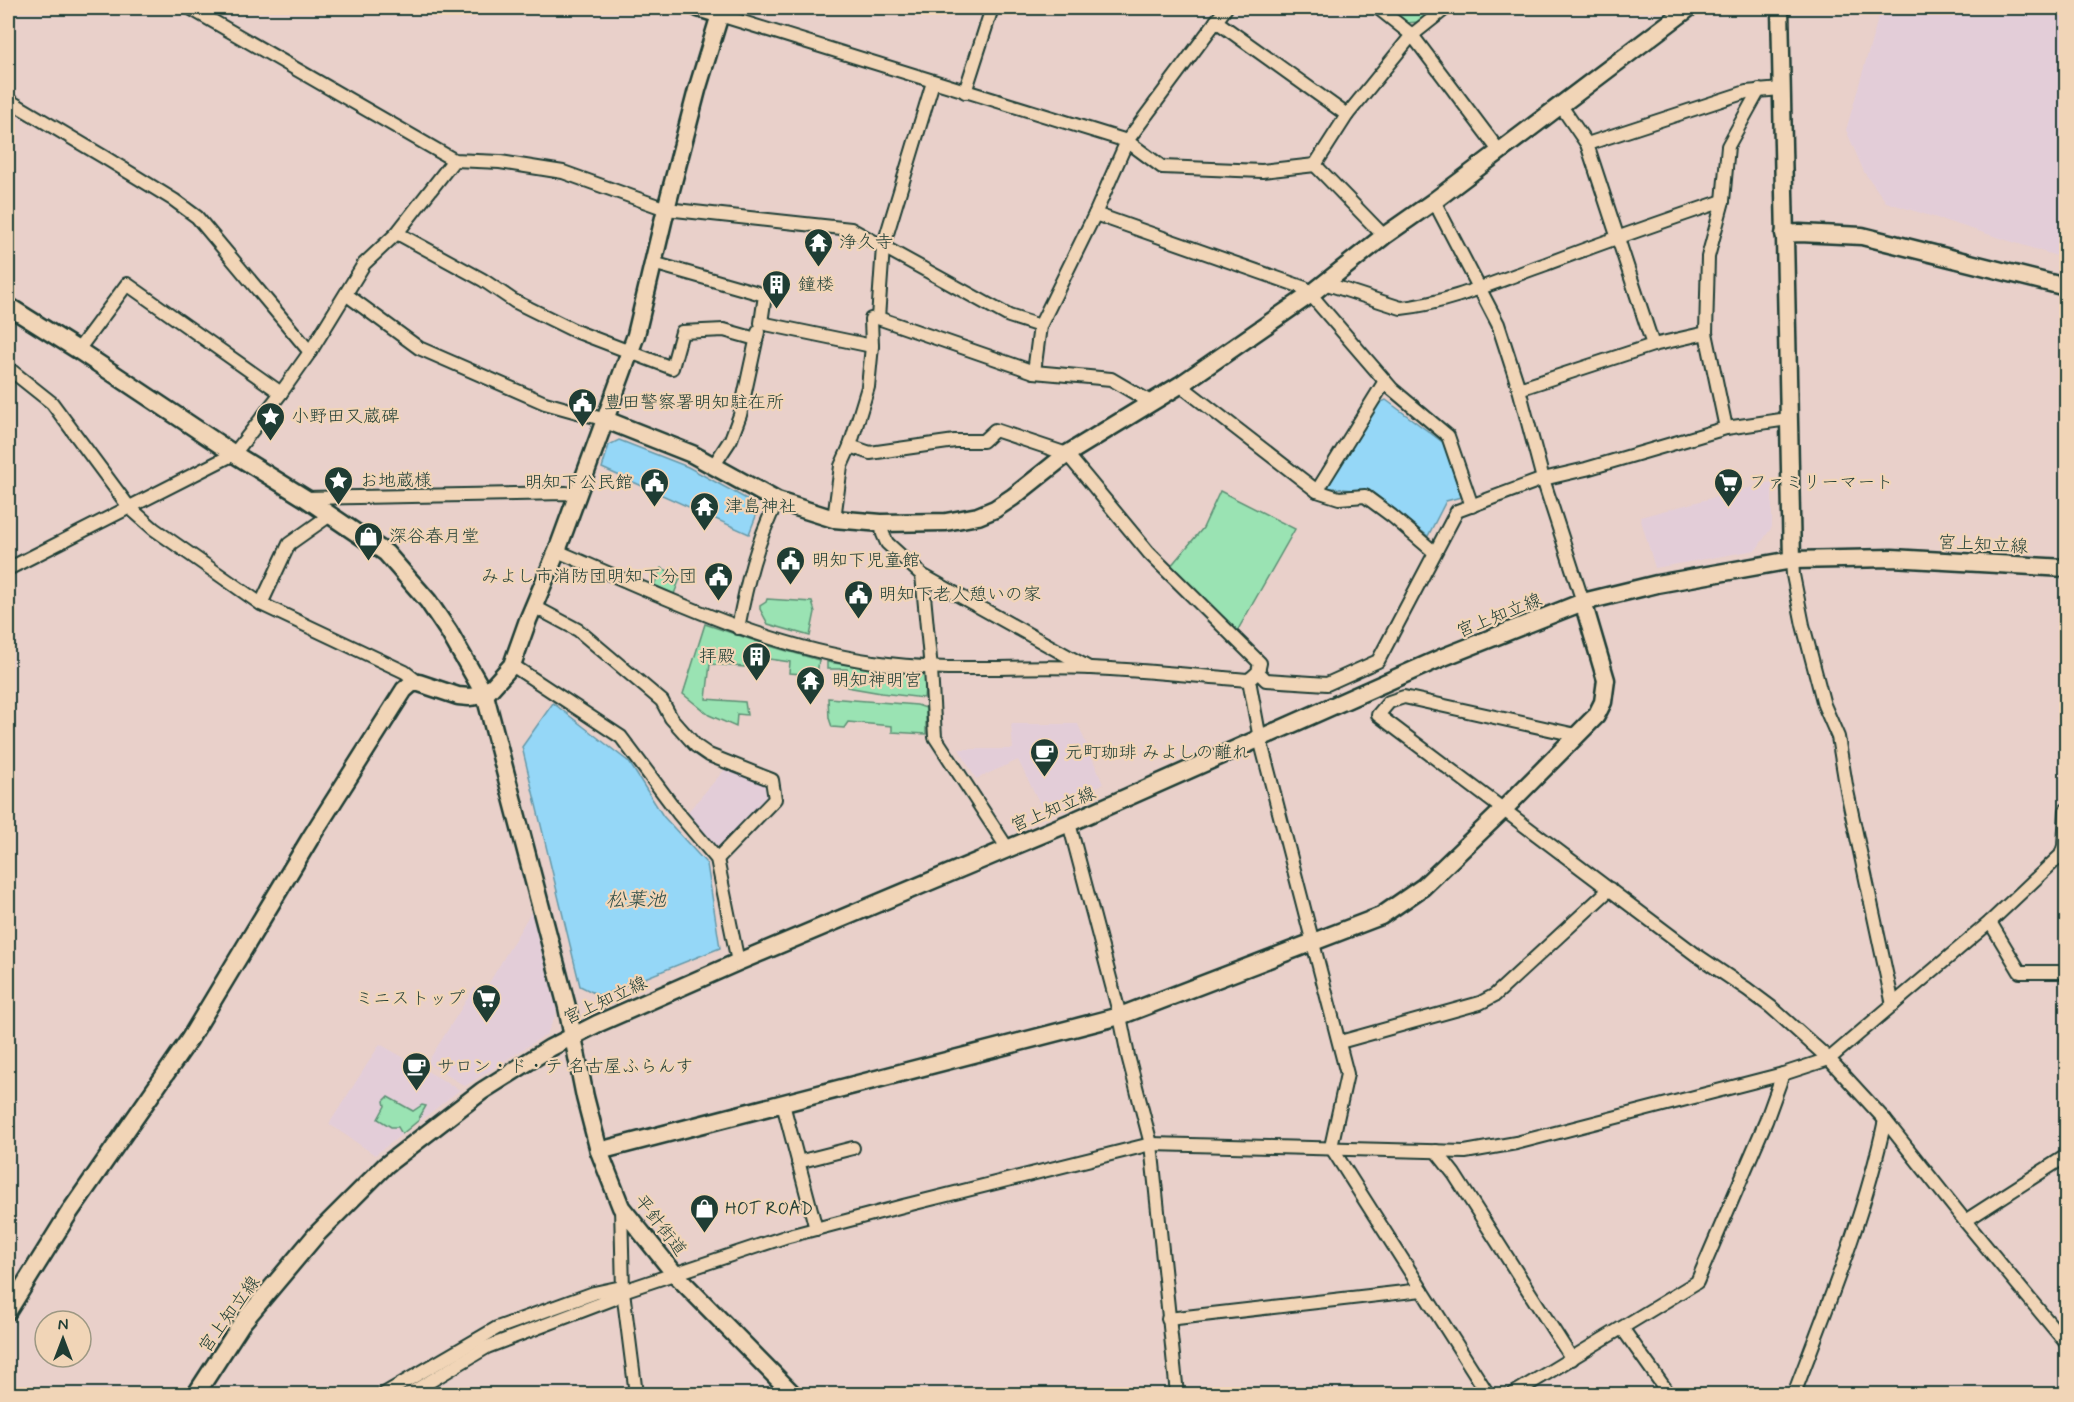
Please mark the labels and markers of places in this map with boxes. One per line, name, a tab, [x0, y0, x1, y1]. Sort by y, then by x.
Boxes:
temple icon: 浄久寺	[802, 226, 834, 268]
place label: 浄久寺	[839, 231, 893, 255]
building icon: 鐘楼	[761, 268, 793, 310]
place label: 鐘楼	[798, 273, 834, 297]
public building icon: 豊田警察署明知駐在所	[567, 386, 599, 428]
place label: 豊田警察署明知駐在所	[604, 391, 784, 415]
place icon: 小野田又蔵碑	[254, 400, 286, 442]
place label: 小野田又蔵碑	[291, 405, 399, 429]
place icon: お地蔵様	[323, 464, 355, 506]
public building icon: 明知下公民館	[638, 466, 670, 508]
supermarket icon: ファミリーマート	[1712, 466, 1744, 508]
place label: お地蔵様	[360, 469, 432, 493]
place label: 明知下公民館	[525, 471, 633, 495]
place label: ファミリーマート	[1749, 471, 1893, 495]
temple icon: 津島神社	[688, 490, 720, 532]
place label: 津島神社	[725, 495, 797, 519]
shop icon: 深谷春月堂	[352, 520, 384, 562]
place label: 深谷春月堂	[389, 525, 479, 549]
public building icon: 明知下児童館	[775, 544, 807, 586]
place label: 明知下児童館	[812, 549, 920, 573]
public building icon: みよし市消防団明知下分団	[702, 560, 734, 602]
place label: みよし市消防団明知下分団	[481, 565, 697, 589]
public building icon: 明知下老人憩いの家	[842, 578, 874, 620]
place label: 明知下老人憩いの家	[879, 583, 1041, 607]
building icon: 拝殿	[740, 640, 772, 682]
place label: 拝殿	[699, 645, 735, 669]
temple icon: 明知神明宮	[795, 664, 827, 706]
place label: 明知神明宮	[832, 669, 922, 693]
cafe icon: 元町珈琲 みよしの離れ	[1028, 736, 1060, 778]
place label: 元町珈琲 みよしの離れ	[1065, 741, 1250, 765]
supermarket icon: ミニストップ	[470, 982, 502, 1024]
place label: ミニストップ	[355, 987, 465, 1011]
cafe icon: サロン・ド・テ 名古屋ふらんす	[400, 1050, 432, 1092]
place label: サロン・ド・テ 名古屋ふらんす	[437, 1055, 693, 1079]
shop icon: HOT ROAD	[688, 1192, 720, 1234]
place label: HOT ROAD	[725, 1197, 813, 1221]

